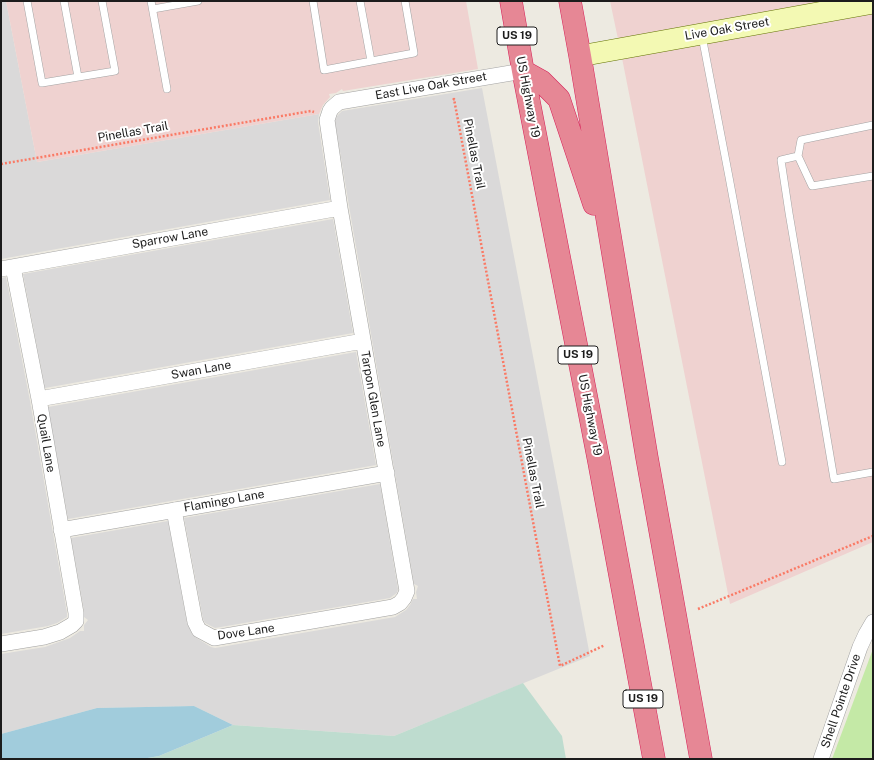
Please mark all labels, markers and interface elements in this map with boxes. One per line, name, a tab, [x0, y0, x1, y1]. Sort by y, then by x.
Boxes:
street label: Live Oak Street	[684, 14, 770, 44]
road number: US 19	[497, 27, 537, 45]
street label: US Highway 19	[513, 55, 543, 139]
street label: East Live Oak Street	[374, 69, 488, 103]
street label: Pinellas Trail	[460, 118, 488, 190]
street label: Pinellas Trail	[97, 119, 169, 145]
street label: Sparrow Lane	[131, 224, 209, 252]
road number: US 19	[558, 346, 598, 364]
street label: Tarpon Glen Lane	[357, 350, 389, 448]
street label: Swan Lane	[170, 358, 232, 382]
street label: US Highway 19	[575, 373, 605, 457]
street label: Quail Lane	[34, 413, 58, 473]
street label: Pinellas Trail	[519, 437, 547, 509]
street label: Flamingo Lane	[182, 487, 266, 515]
street label: Dove Lane	[216, 621, 276, 643]
street label: Shell Pointe Drive	[818, 652, 864, 750]
road number: US 19	[623, 690, 663, 708]

